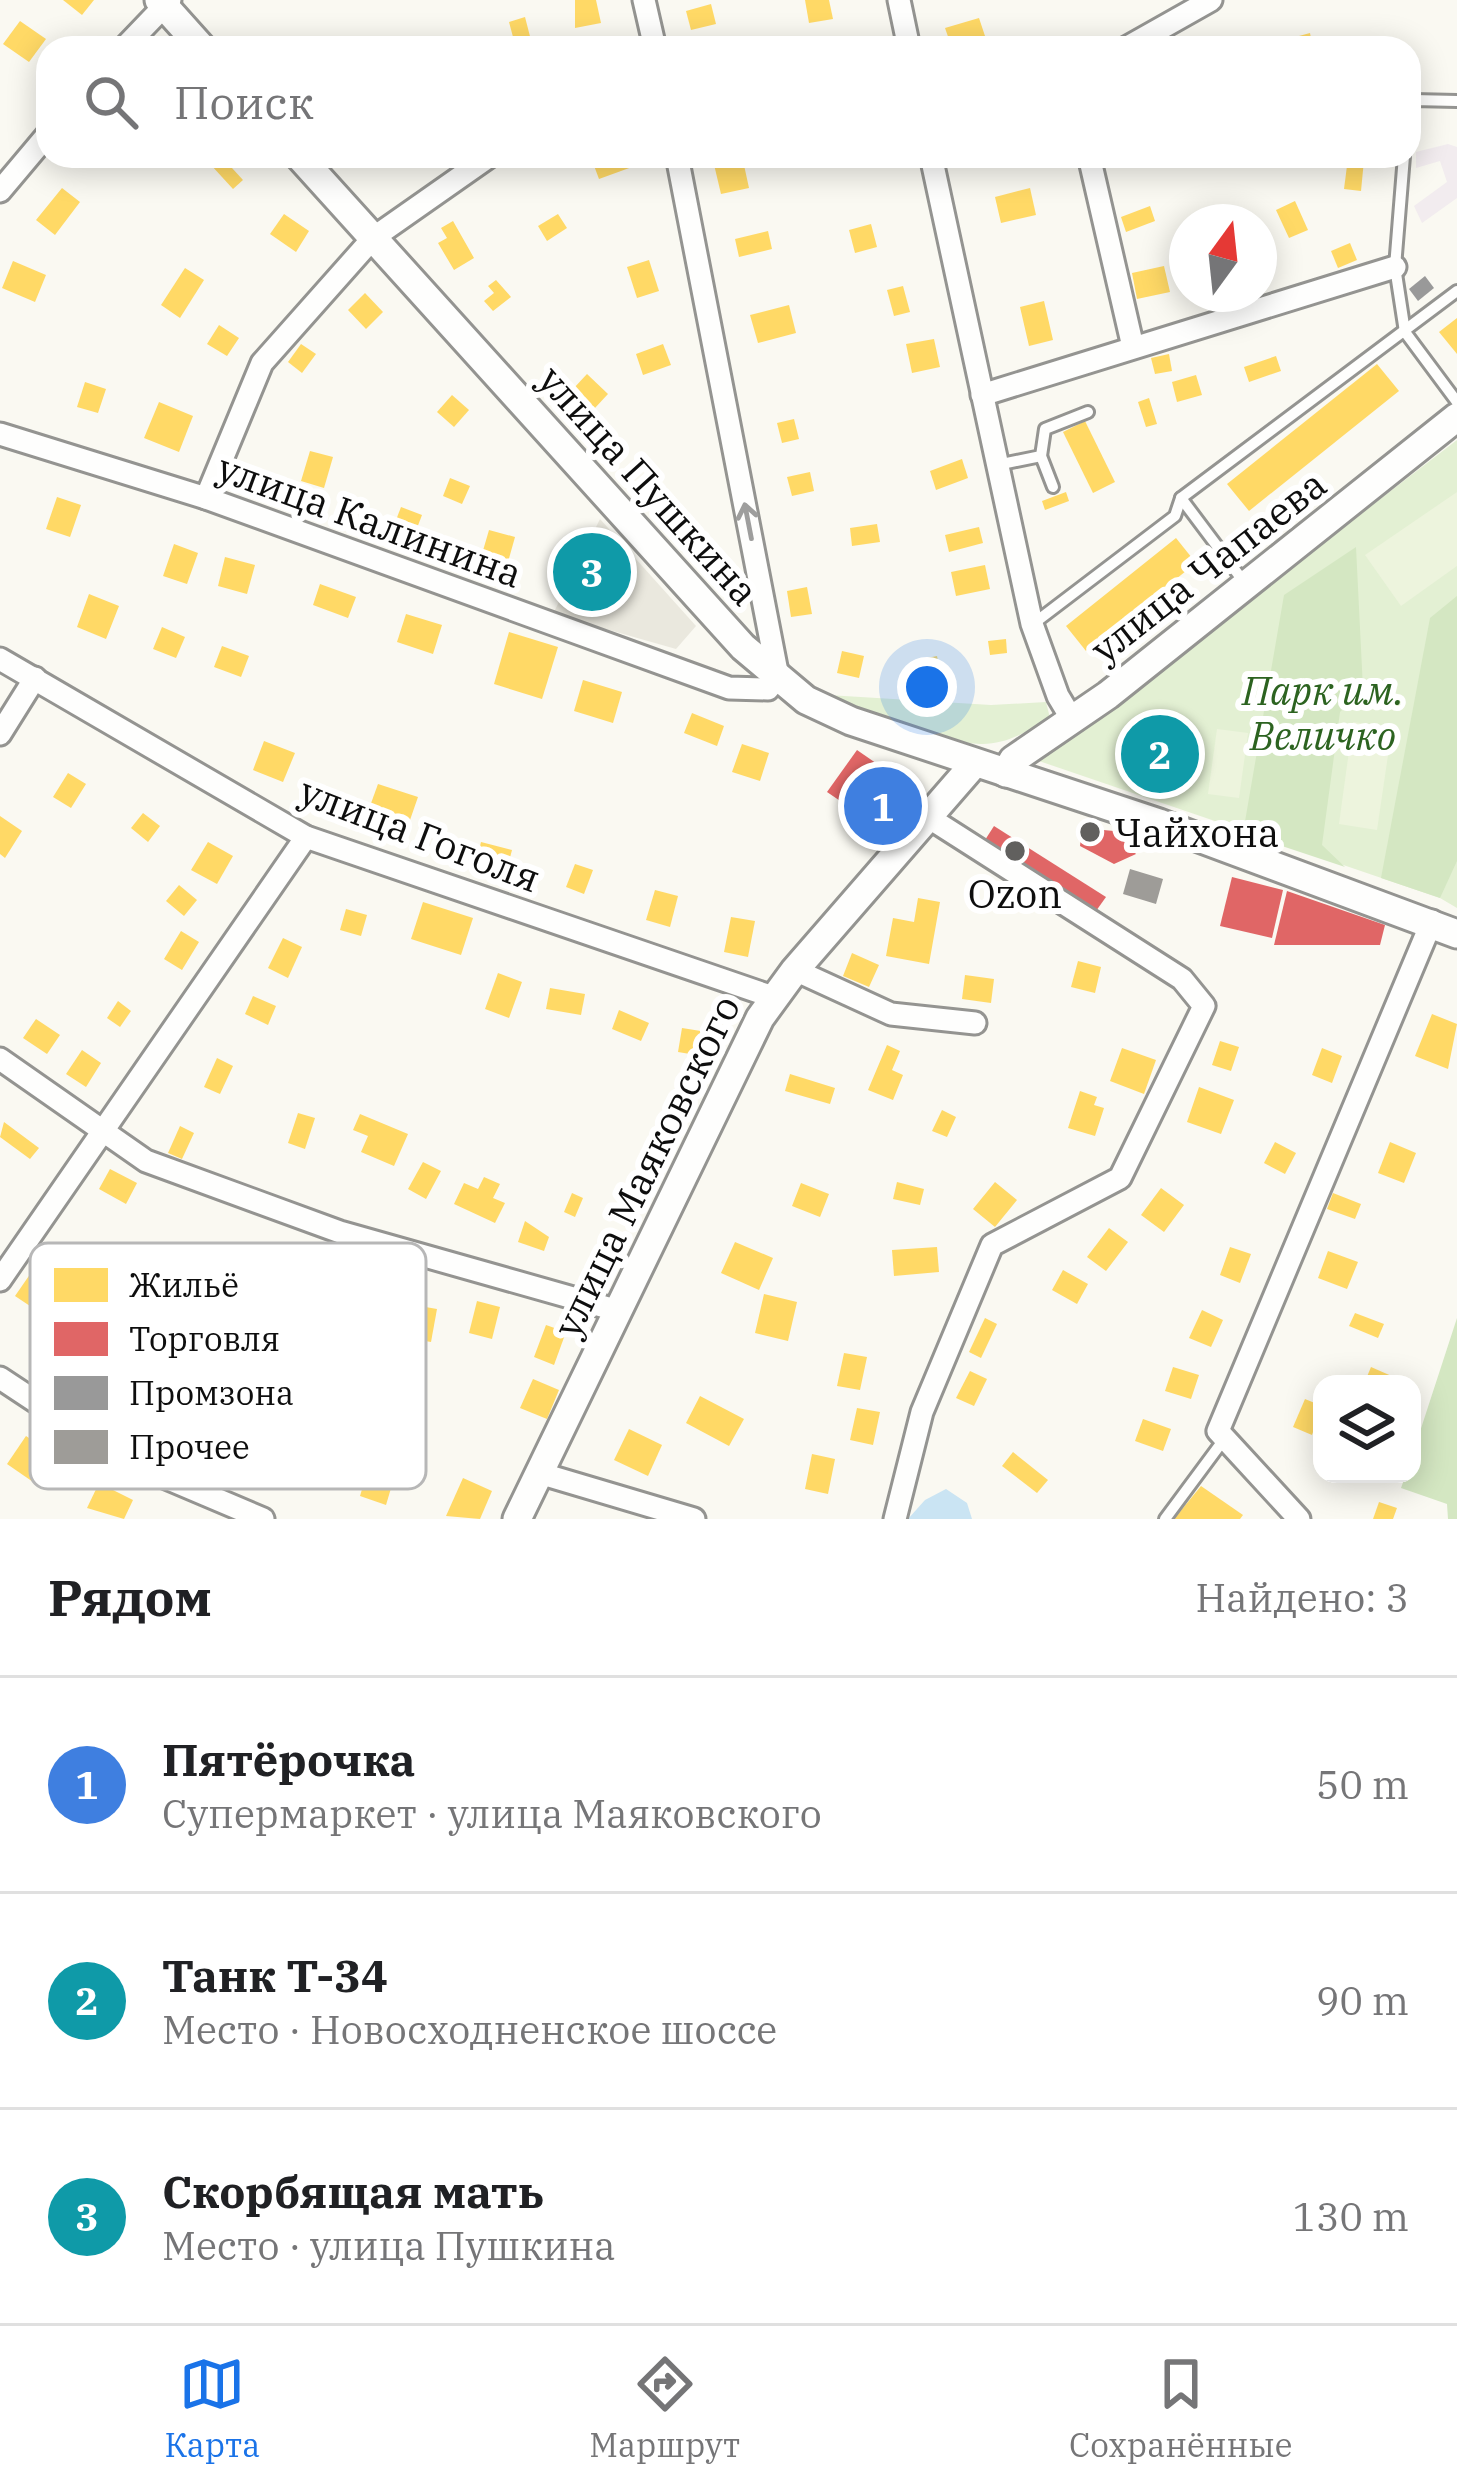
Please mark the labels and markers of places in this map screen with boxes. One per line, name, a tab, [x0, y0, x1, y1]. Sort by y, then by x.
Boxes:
pin: 3	[553, 527, 631, 617]
pin: 2	[1121, 709, 1199, 799]
pin: 1	[844, 761, 922, 851]
place label: Чайхона	[1114, 807, 1279, 858]
marker: Чайхона	[1077, 819, 1103, 845]
marker: Ozon	[1002, 838, 1028, 864]
place label: Ozon	[968, 868, 1062, 919]

